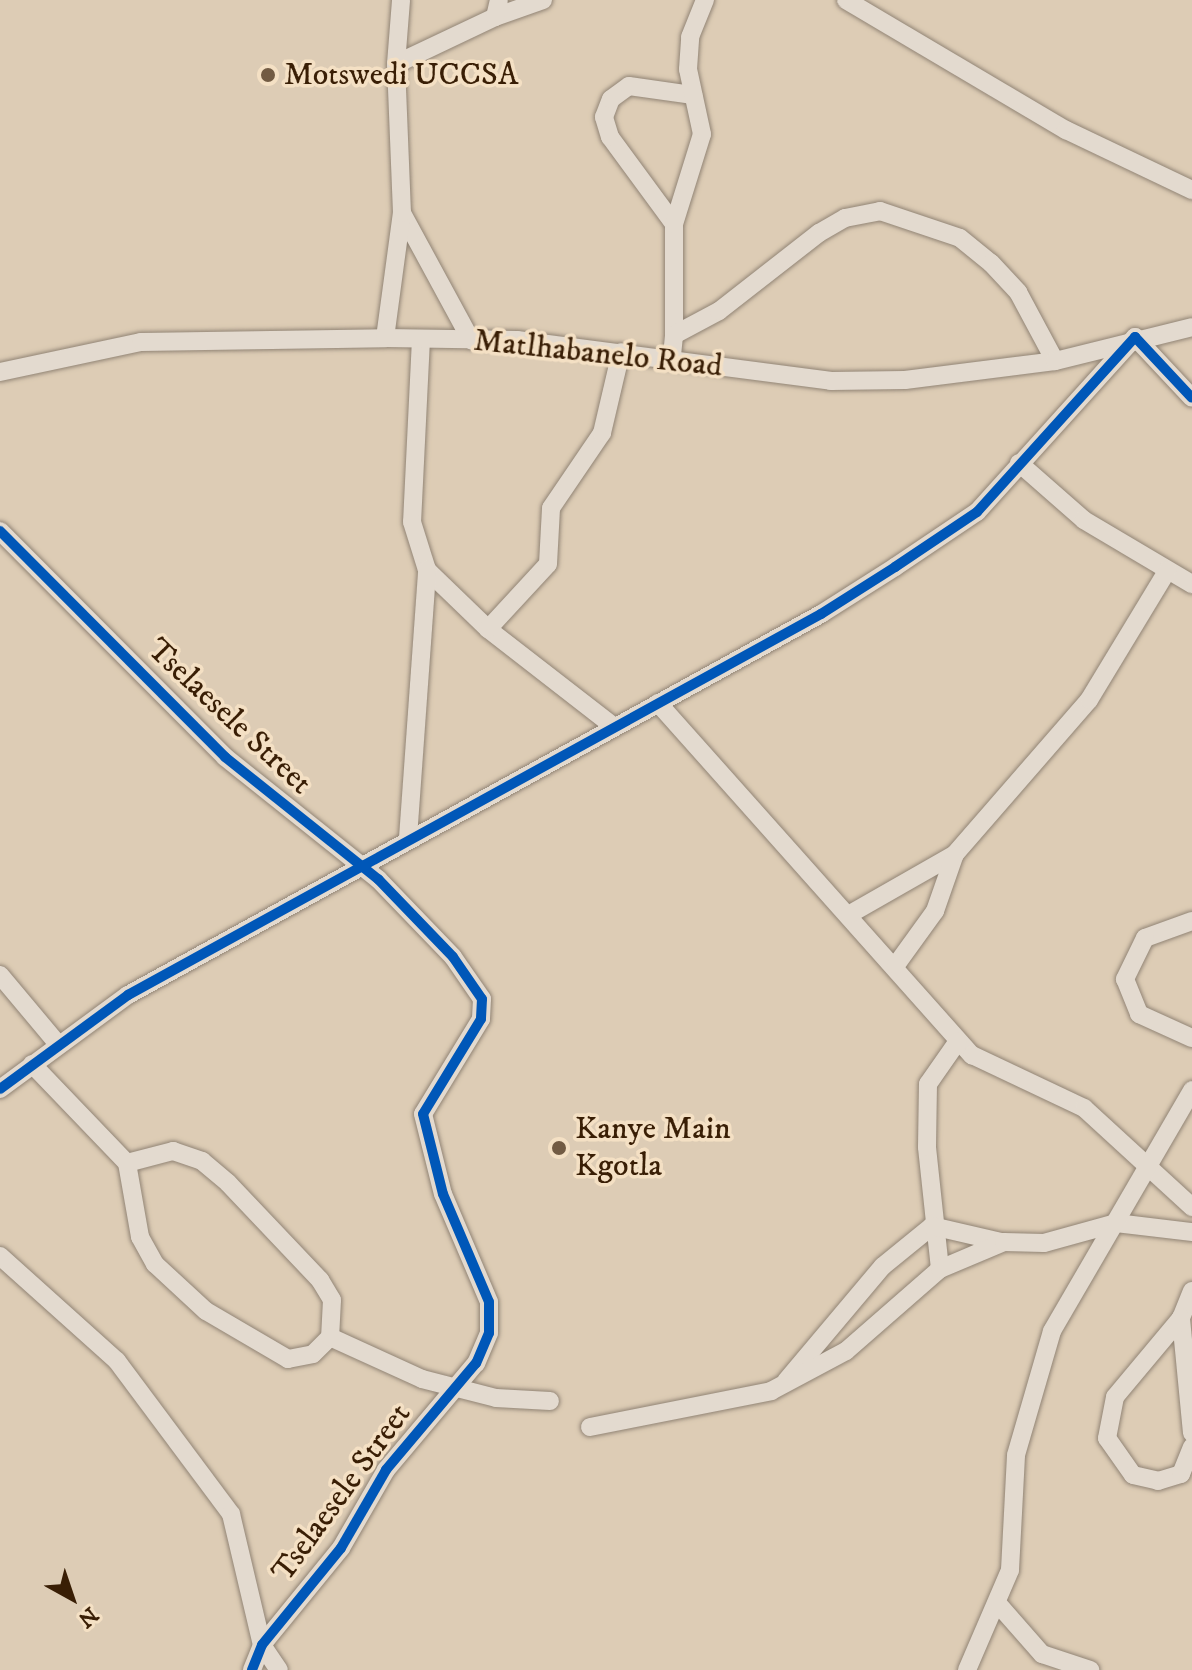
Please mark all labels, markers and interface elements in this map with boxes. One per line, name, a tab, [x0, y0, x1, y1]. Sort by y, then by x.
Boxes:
place label: Motswedi UCCSA	[284, 56, 518, 94]
marker: Motswedi UCCSA	[259, 66, 277, 84]
street label: Matlhabanelo Road	[472, 322, 724, 386]
street label: Tselaesele Street	[139, 631, 319, 803]
place label: Kanye Main Kgotla	[575, 1111, 731, 1186]
marker: Kanye Main Kgotla	[550, 1139, 568, 1157]
street label: Tselaesele Street	[264, 1396, 420, 1590]
north arrow	[32, 1558, 112, 1638]
text: N	[72, 1601, 103, 1633]

